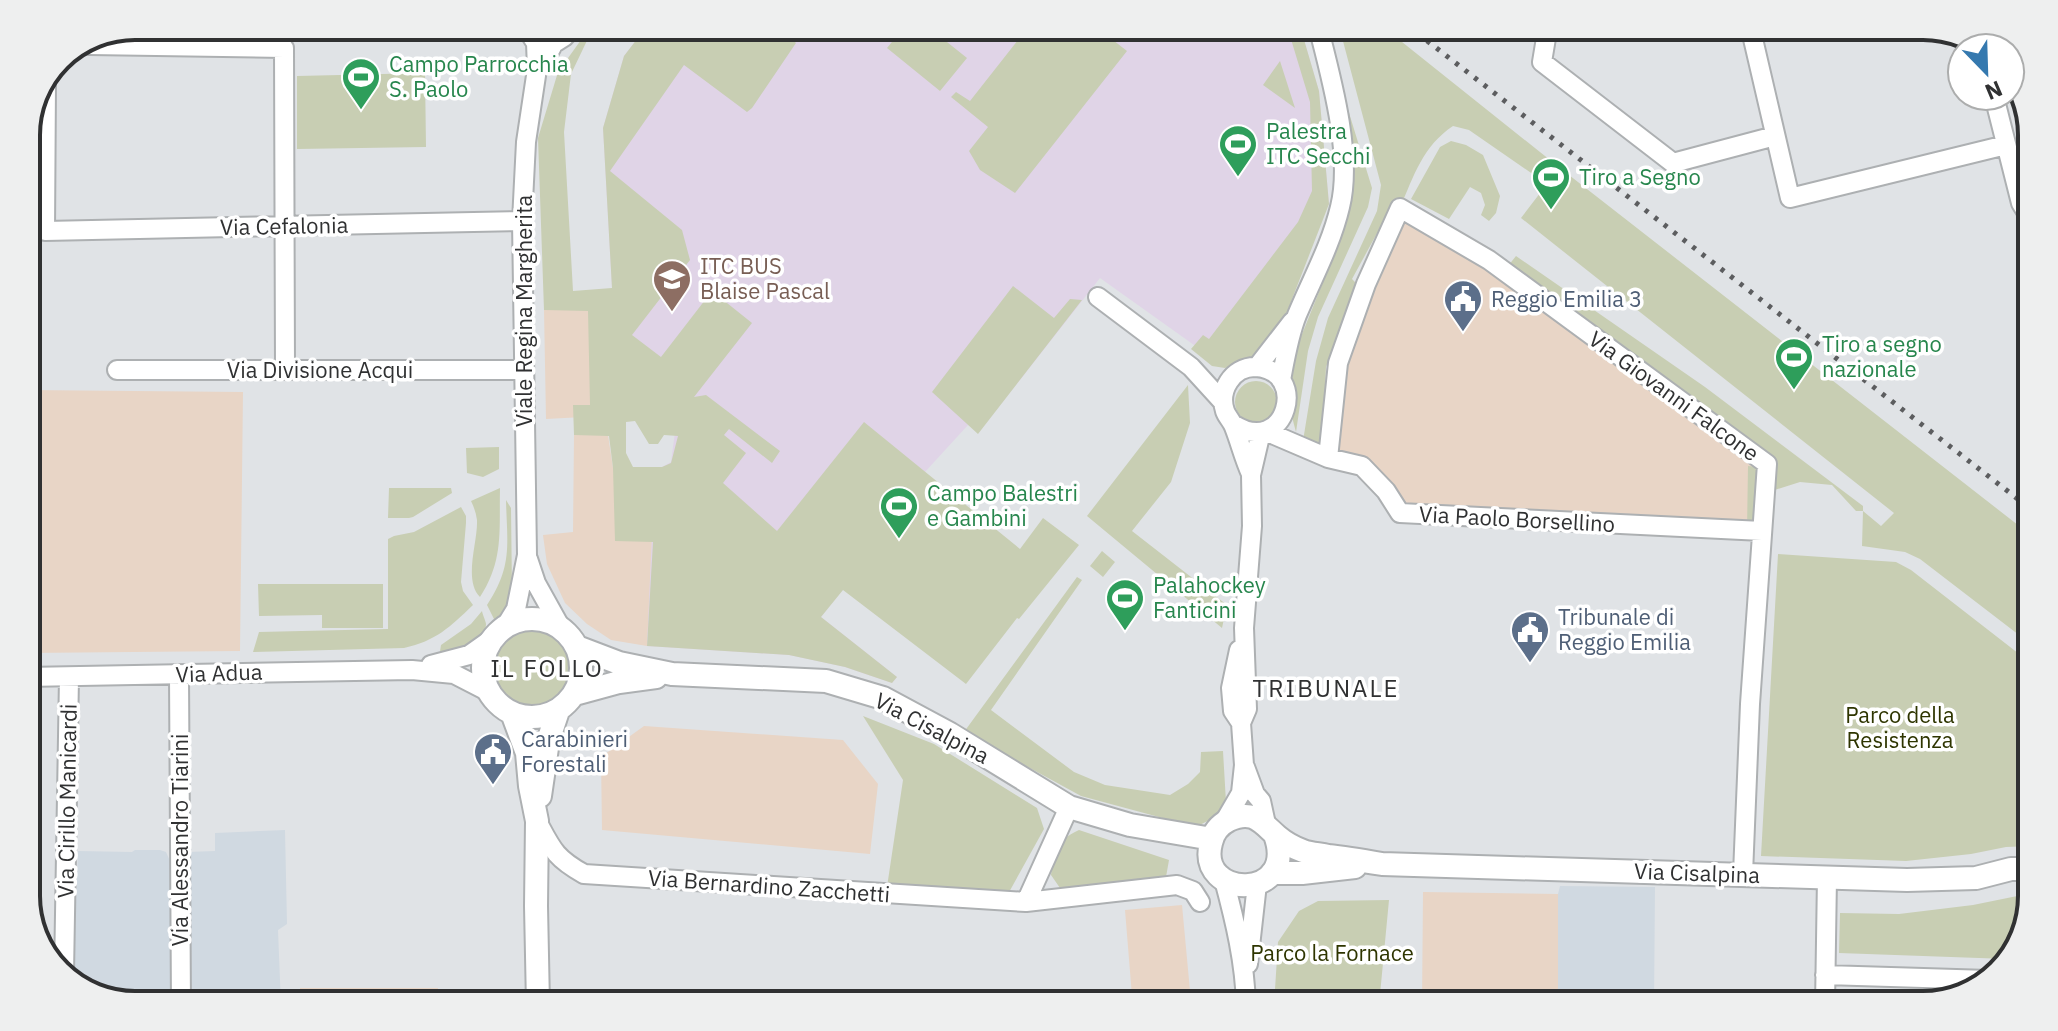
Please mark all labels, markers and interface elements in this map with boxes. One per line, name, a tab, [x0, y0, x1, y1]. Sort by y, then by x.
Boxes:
north arrow	[1946, 32, 2026, 112]
place label: Campo Parrocchia S. Paolo	[389, 49, 569, 103]
sports icon: Campo Parrocchia S. Paolo	[340, 56, 382, 111]
text: N	[1981, 74, 2007, 107]
place label: Palestra ITC Secchi	[1266, 116, 1371, 170]
sports icon: Palestra ITC Secchi	[1217, 123, 1259, 178]
sports icon: Tiro a Segno	[1530, 156, 1572, 211]
place label: Tiro a Segno	[1579, 162, 1701, 191]
street label: Viale Regina Margherita	[509, 194, 538, 427]
street label: Via Cefalonia	[219, 210, 349, 241]
place label: ITC BUS Blaise Pascal	[700, 251, 830, 305]
school or university icon: ITC BUS Blaise Pascal	[651, 258, 693, 313]
public building icon: Reggio Emilia 3	[1442, 278, 1484, 333]
place label: Reggio Emilia 3	[1491, 284, 1642, 313]
street label: Via Giovanni Falcone	[1583, 324, 1765, 467]
place label: Tiro a segno nazionale	[1822, 329, 1942, 383]
sports icon: Tiro a segno nazionale	[1773, 336, 1815, 391]
street label: Via Divisione Acqui	[227, 355, 413, 384]
place label: Campo Balestri e Gambini	[927, 478, 1078, 532]
sports icon: Campo Balestri e Gambini	[878, 485, 920, 540]
street label: Via Paolo Borsellino	[1418, 499, 1616, 538]
place label: Palahockey Fanticini	[1153, 570, 1266, 624]
sports icon: Palahockey Fanticini	[1104, 577, 1146, 632]
place label: Tribunale di Reggio Emilia	[1558, 602, 1691, 656]
public building icon: Tribunale di Reggio Emilia	[1509, 609, 1551, 664]
district label: IL FOLLO	[490, 652, 604, 684]
street label: Via Adua	[175, 656, 263, 689]
district label: TRIBUNALE	[1253, 672, 1400, 704]
street label: Via Cisalpina	[870, 685, 995, 770]
park label: Parco della Resistenza	[1845, 700, 1955, 754]
street label: Via Cirillo Manicardi	[50, 703, 83, 899]
place label: Carabinieri Forestali	[521, 724, 628, 778]
public building icon: Carabinieri Forestali	[472, 731, 514, 786]
street label: Via Alessandro Tiarini	[165, 733, 194, 947]
street label: Via Cisalpina	[1634, 856, 1761, 889]
street label: Via Bernardino Zacchetti	[647, 863, 891, 908]
park label: Parco la Fornace	[1250, 938, 1414, 967]

